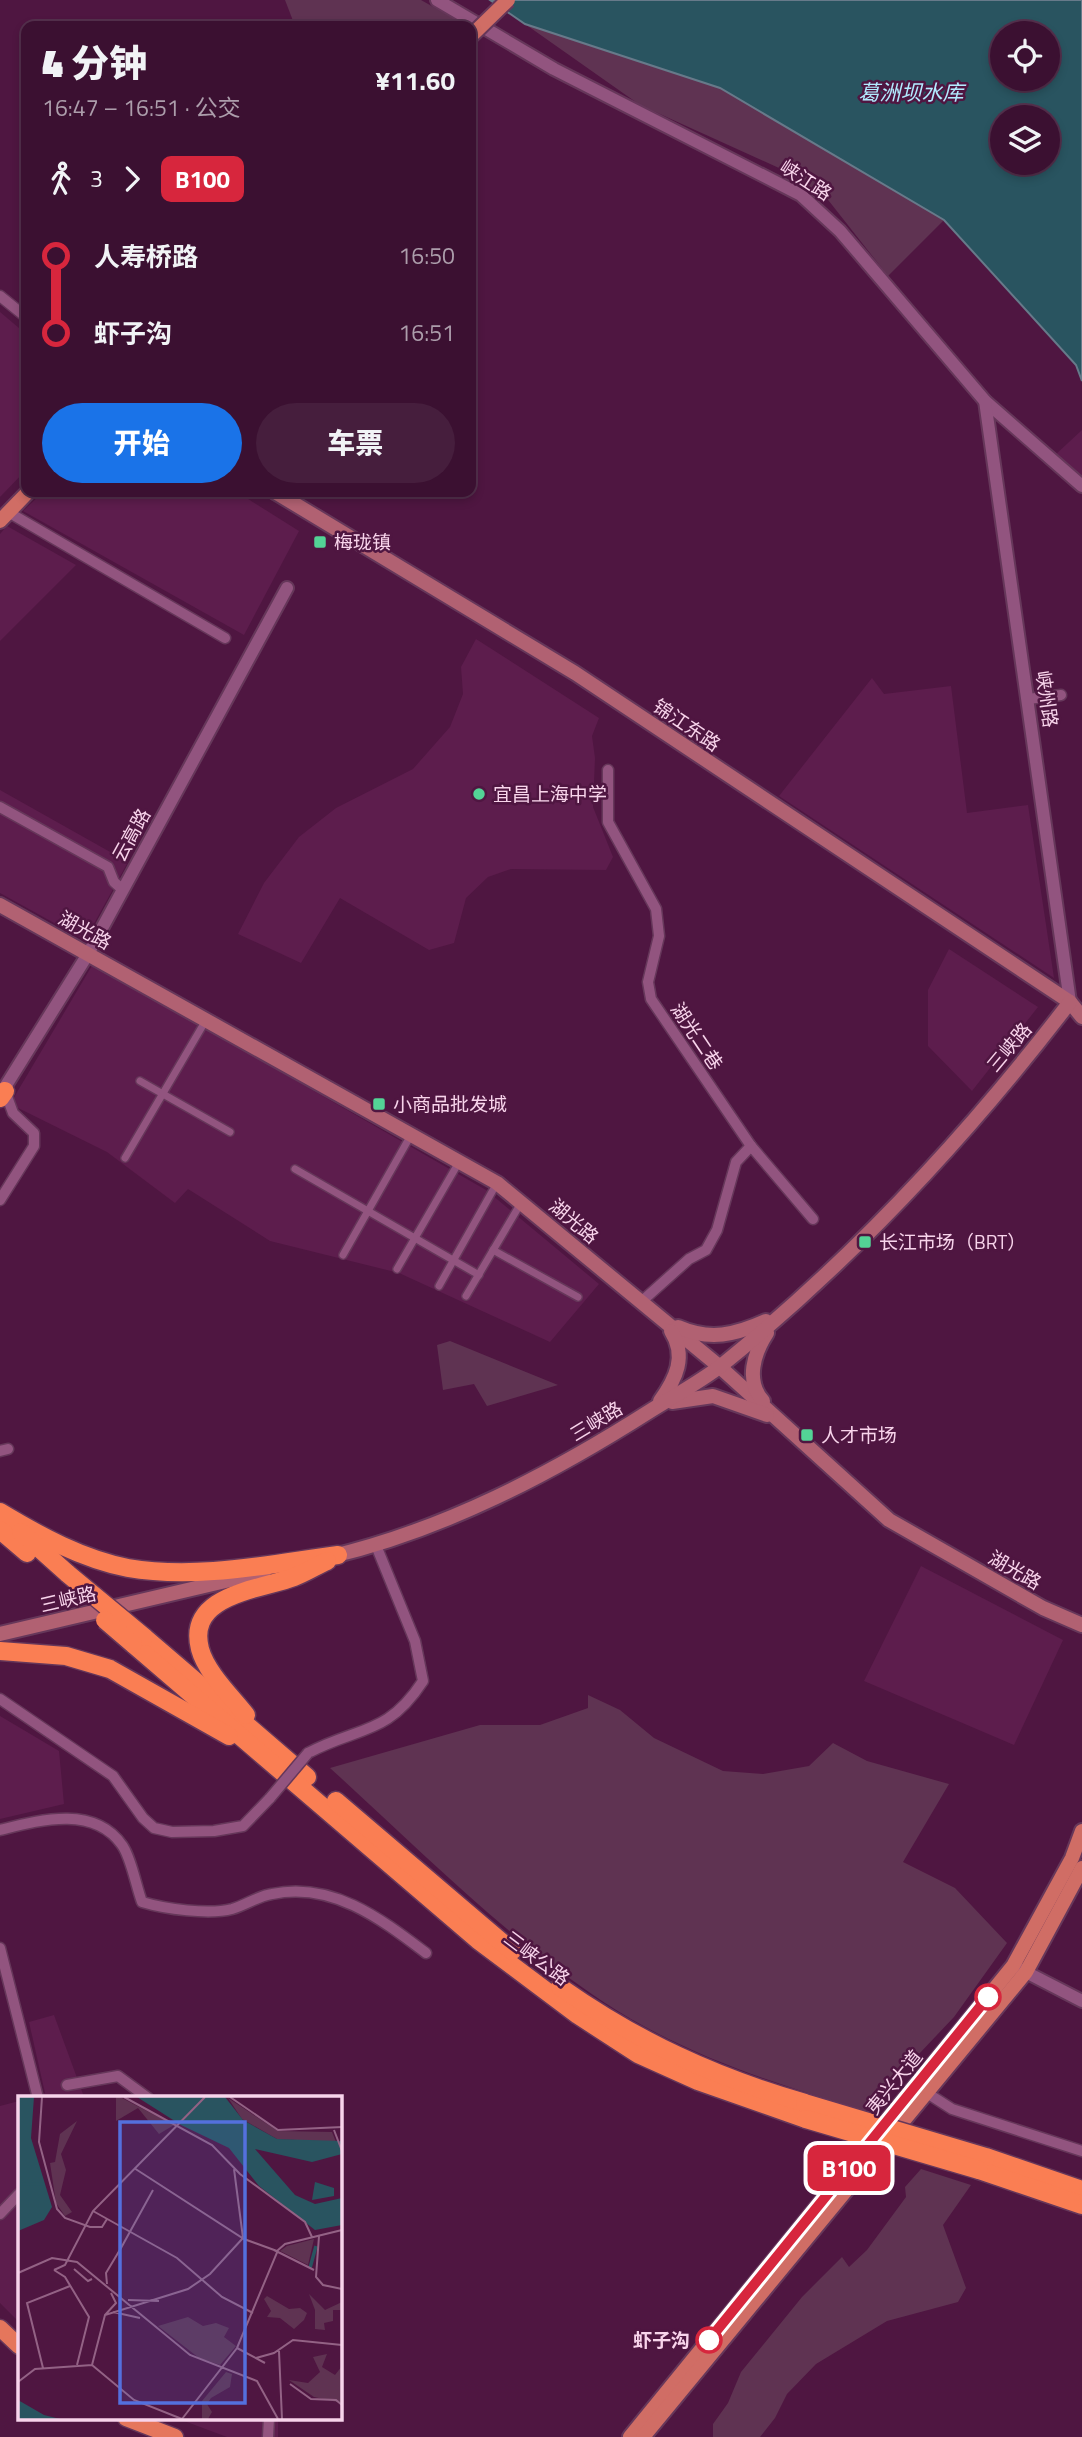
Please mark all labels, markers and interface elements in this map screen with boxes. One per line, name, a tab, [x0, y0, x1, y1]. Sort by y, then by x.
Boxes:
map controls	[990, 21, 1060, 175]
button: locate	[990, 21, 1060, 91]
text: 4 分钟	[42, 34, 147, 92]
text: ¥11.60	[376, 61, 455, 100]
water label: 葛洲坝水库	[859, 76, 966, 108]
text: 16:47 – 16:51 · 公交	[42, 90, 241, 125]
button: layers	[990, 105, 1060, 175]
street label: 峡江路	[774, 152, 838, 207]
icon: walk	[42, 160, 80, 198]
icon: forward	[113, 160, 151, 198]
text: 3	[90, 161, 103, 196]
text: B100	[175, 161, 230, 197]
text: 人寿桥路	[94, 237, 198, 276]
text: 16:50	[398, 238, 455, 273]
text: 虾子沟	[94, 314, 172, 353]
text: 16:51	[398, 315, 455, 350]
button: 开始	[42, 403, 242, 483]
button: 车票	[256, 403, 455, 483]
place label: 梅珑镇	[334, 527, 391, 556]
marker: 梅珑镇	[312, 534, 328, 550]
street label: 峡州路	[1029, 669, 1066, 729]
street label: 锦江东路	[648, 691, 727, 758]
place label: 宜昌上海中学	[493, 779, 607, 808]
marker: 宜昌上海中学	[471, 786, 487, 802]
street label: 云高路	[104, 803, 157, 867]
street label: 湖光路	[53, 903, 117, 956]
street label: 湖光二巷	[664, 996, 731, 1075]
street label: 三峡路	[979, 1016, 1038, 1078]
place label: 小商品批发城	[393, 1089, 507, 1118]
marker: 小商品批发城	[371, 1096, 387, 1112]
street label: 湖光路	[543, 1191, 605, 1250]
place label: 长江市场（BRT）	[879, 1227, 1026, 1256]
marker: 长江市场（BRT）	[857, 1234, 873, 1250]
street label: 三峡路	[564, 1393, 628, 1448]
place label: 人才市场	[821, 1420, 897, 1449]
marker: 人才市场	[799, 1427, 815, 1443]
street label: 湖光路	[983, 1543, 1047, 1596]
street label: 三峡路	[37, 1578, 99, 1619]
street label: 三峡公路	[498, 1923, 576, 1992]
unlabelled marker	[975, 1984, 1001, 2010]
street label: 夷兴大道	[858, 2043, 929, 2120]
inset map	[18, 2096, 341, 2420]
line badge: B100	[800, 2145, 898, 2191]
text: B100	[822, 2150, 876, 2186]
place label: 虾子沟	[633, 2325, 690, 2354]
marker: 虾子沟	[696, 2327, 722, 2353]

